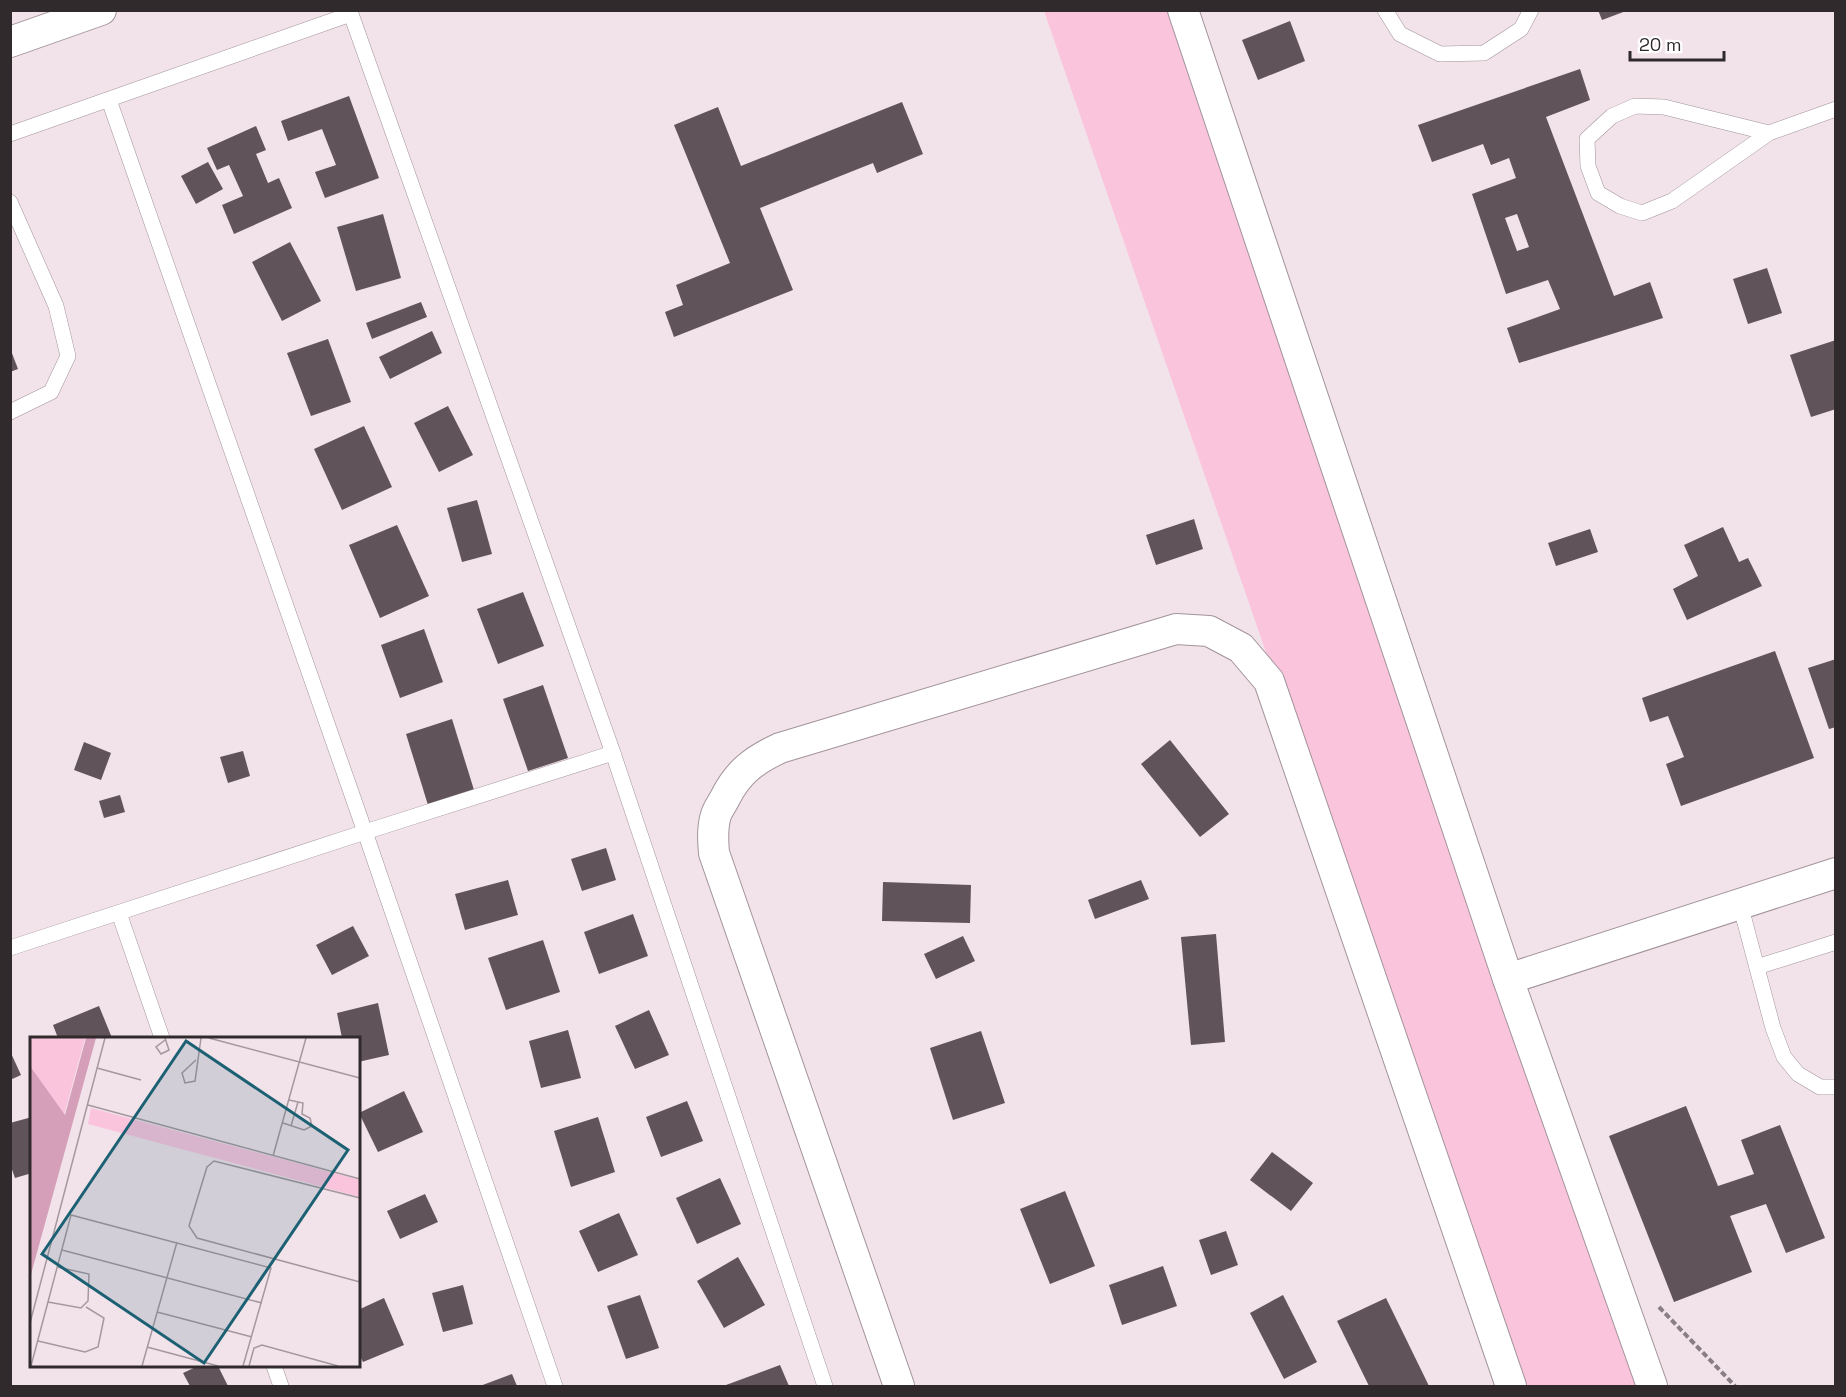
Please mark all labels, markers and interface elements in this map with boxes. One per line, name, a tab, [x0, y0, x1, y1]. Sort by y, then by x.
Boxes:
scale bar	[1630, 24, 1724, 62]
text: 20 m	[1639, 33, 1682, 56]
inset map	[30, 1037, 360, 1367]

